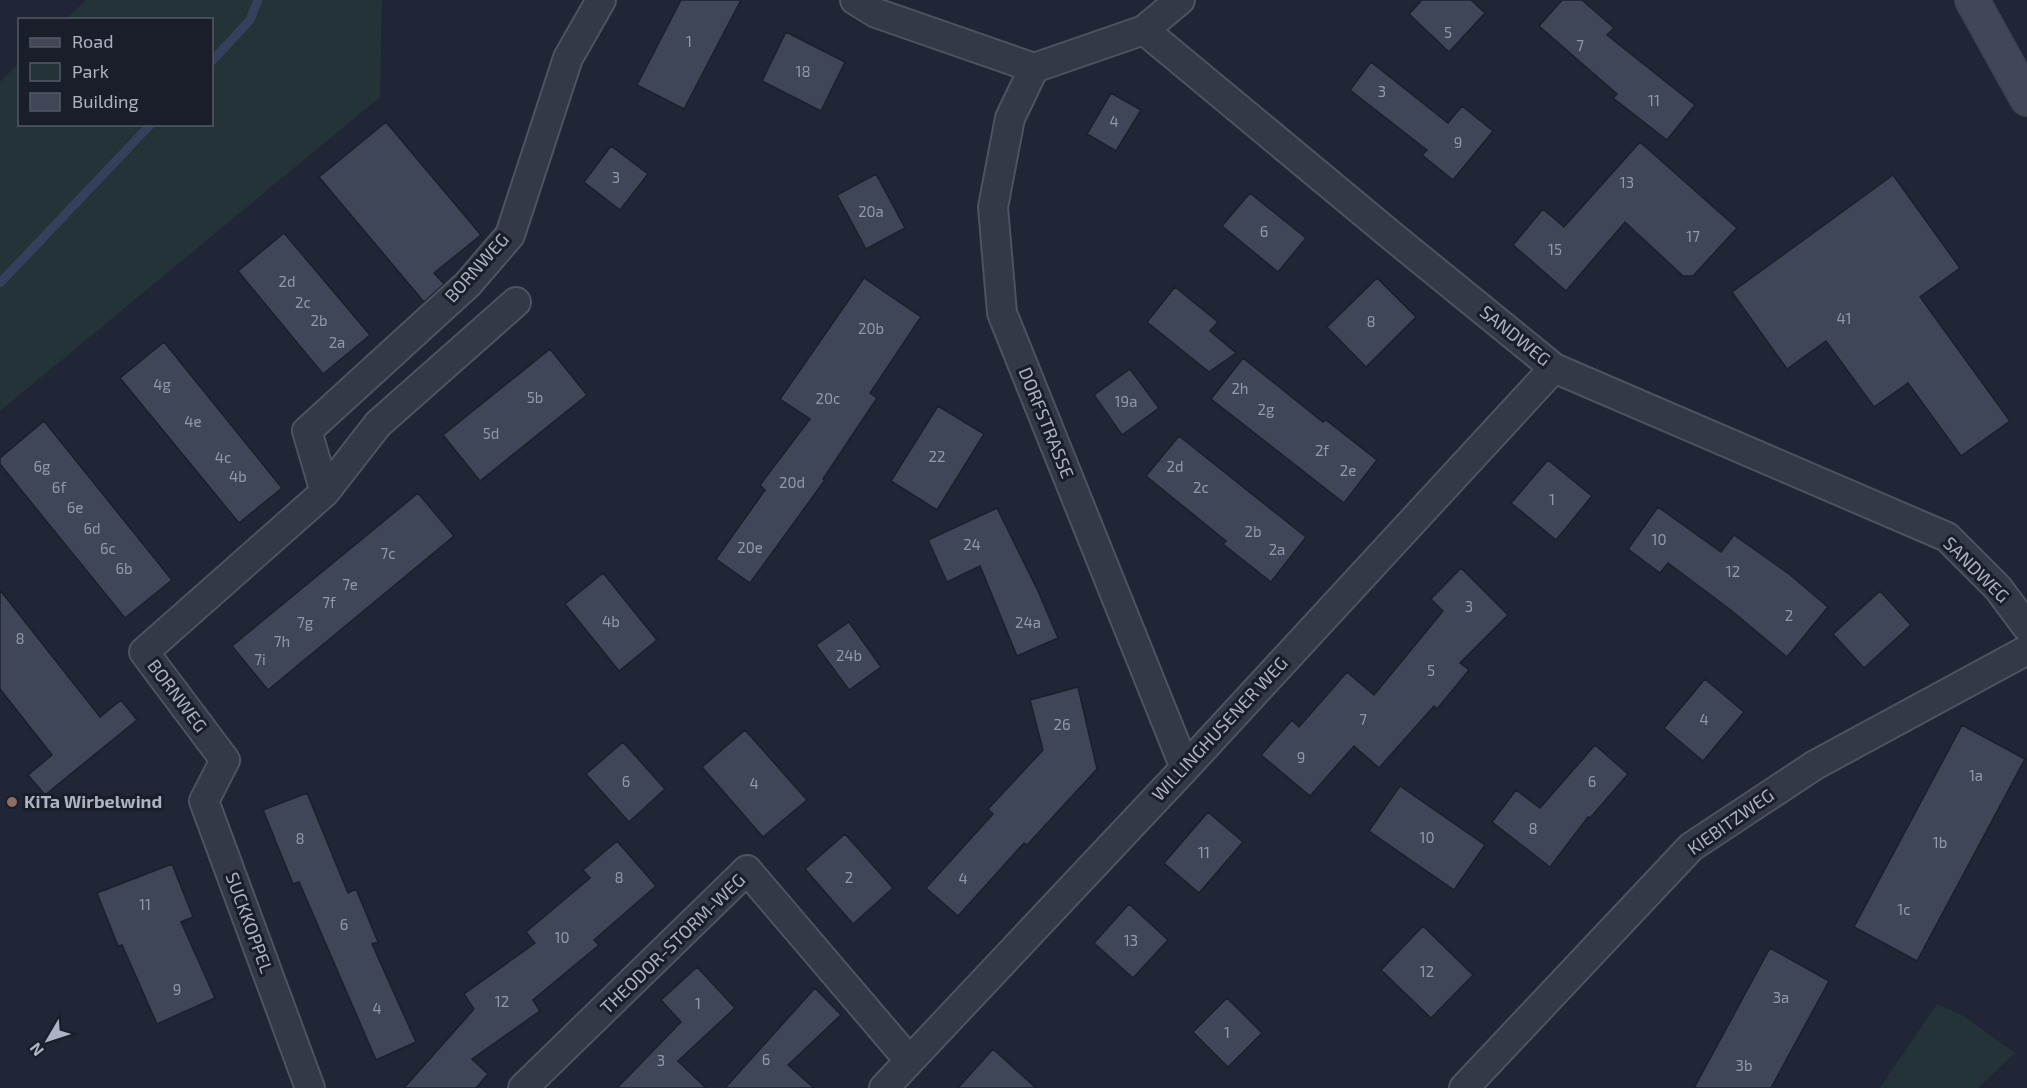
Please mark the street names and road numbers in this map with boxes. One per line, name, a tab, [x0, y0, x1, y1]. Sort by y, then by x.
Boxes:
street label: BORNWEG	[440, 228, 513, 306]
street label: SANDWEG	[1476, 300, 1555, 370]
street label: DORFSTRASSE	[1015, 364, 1079, 481]
street label: SANDWEG	[1939, 532, 2014, 607]
street label: WILLINGHUSENER WEG	[1147, 652, 1292, 805]
street label: BORNWEG	[143, 655, 212, 736]
street label: KIEBITZWEG	[1683, 783, 1778, 859]
street label: THEODOR-STORM-WEG	[595, 868, 749, 1018]
street label: SUCKKOPPEL	[222, 869, 278, 976]

